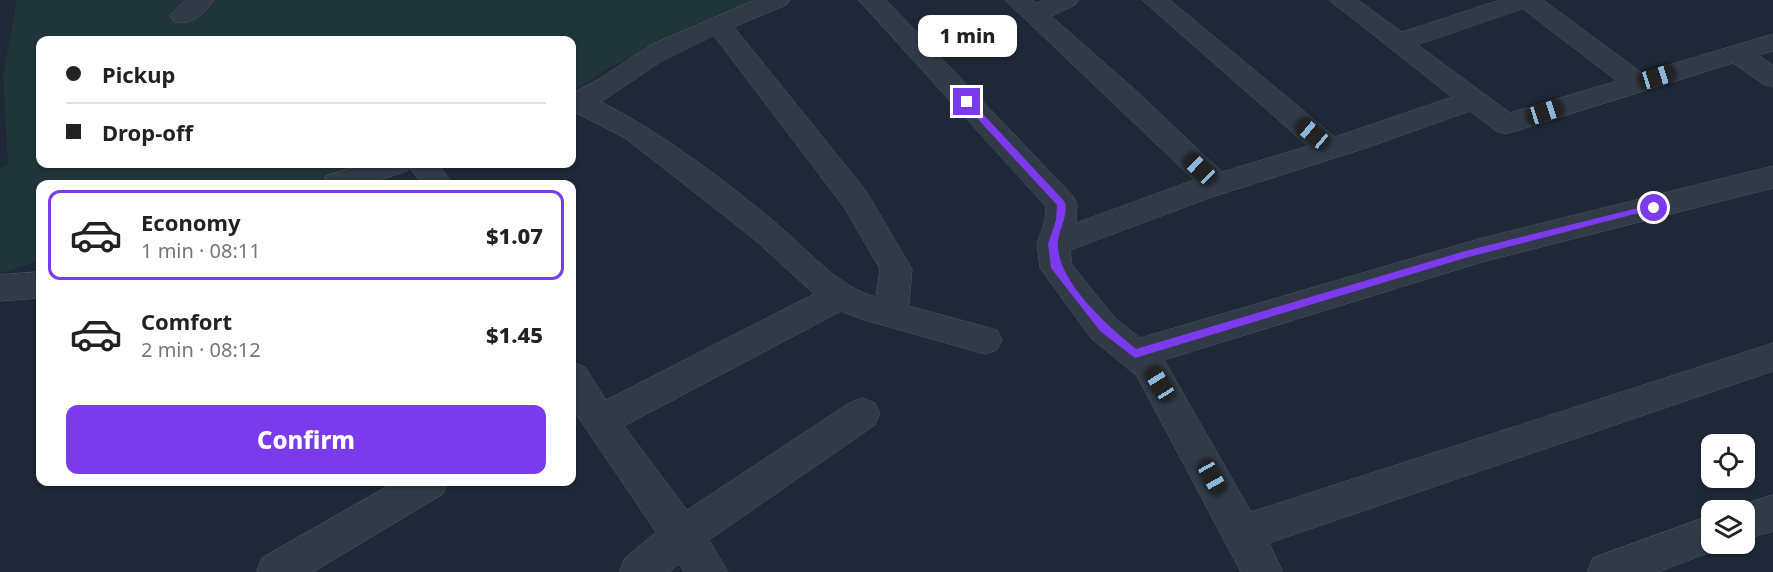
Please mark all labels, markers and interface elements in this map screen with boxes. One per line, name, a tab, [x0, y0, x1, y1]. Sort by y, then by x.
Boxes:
callout: 1 min	[918, 15, 1016, 57]
text: 1 min	[940, 22, 995, 49]
text: Pickup	[102, 59, 175, 89]
car	[1637, 63, 1677, 91]
route end	[953, 88, 980, 115]
car	[1525, 98, 1565, 126]
car	[1293, 116, 1333, 152]
text: Drop-off	[102, 117, 193, 147]
car	[1181, 150, 1219, 188]
route start	[1640, 194, 1667, 221]
text: Economy	[141, 207, 240, 237]
icon: car	[69, 208, 123, 262]
text: $1.07	[486, 220, 543, 250]
text: 1 min · 08:11	[141, 237, 261, 264]
text: Comfort	[141, 306, 232, 336]
icon: car	[69, 307, 123, 361]
text: $1.45	[486, 319, 543, 349]
text: 2 min · 08:12	[141, 336, 261, 363]
car	[1143, 364, 1177, 404]
button: Confirm	[66, 405, 546, 474]
map controls	[1701, 434, 1755, 554]
button: locate	[1701, 434, 1755, 488]
car	[1195, 457, 1229, 497]
button: layers	[1701, 500, 1755, 554]

